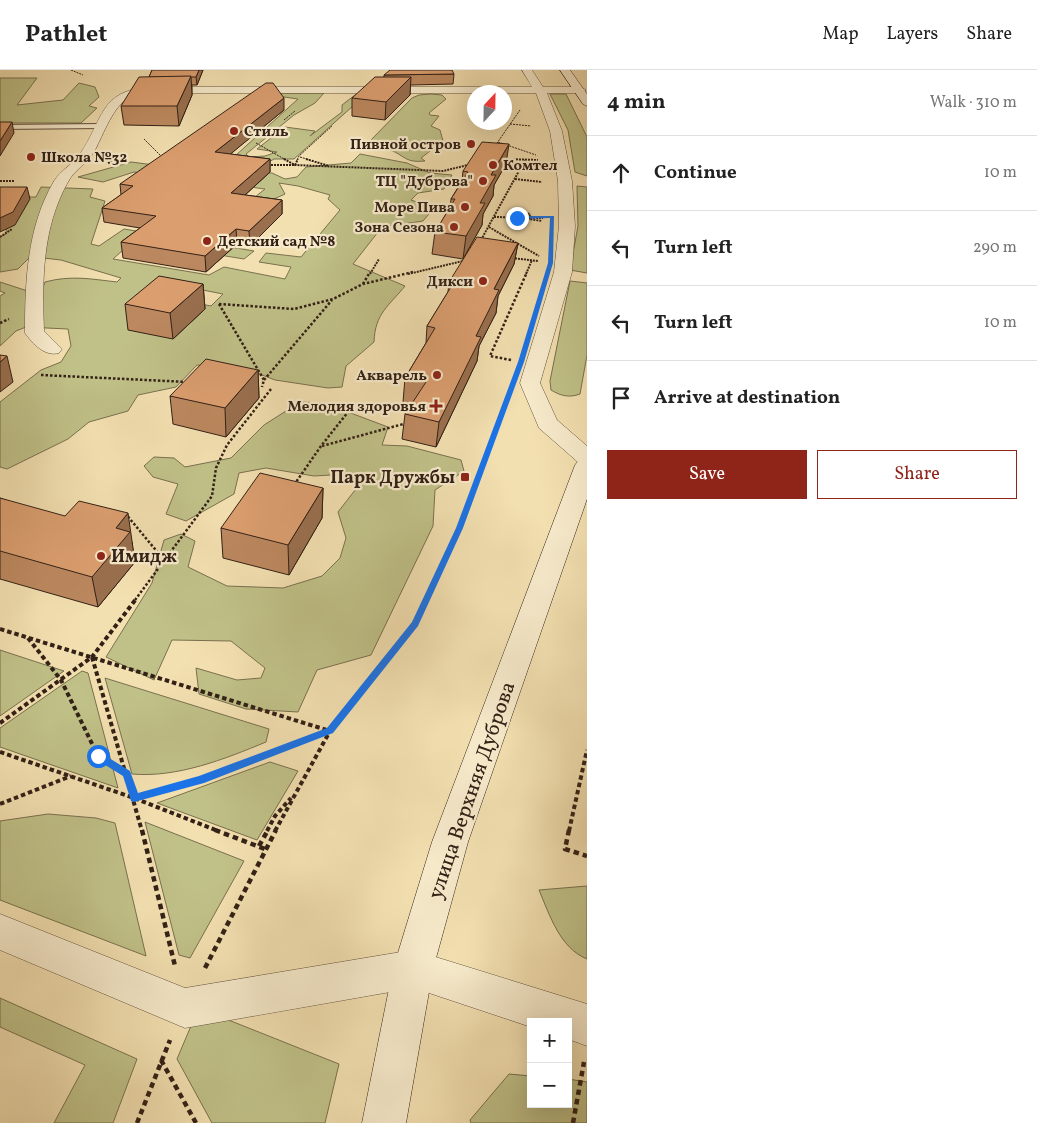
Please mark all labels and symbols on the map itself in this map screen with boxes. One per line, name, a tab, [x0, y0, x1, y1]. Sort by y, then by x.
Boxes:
north arrow	[467, 85, 512, 130]
place label: Стиль	[244, 122, 289, 143]
marker: Стиль	[228, 125, 240, 137]
place label: Пивной остров	[350, 135, 461, 156]
marker: Пивной остров	[465, 138, 477, 150]
place label: Школа №32	[41, 148, 127, 169]
marker: Школа №32	[25, 151, 37, 163]
place label: Комтел	[503, 156, 558, 177]
marker: Комтел	[487, 159, 499, 171]
place label: ТЦ "Дуброва"	[375, 172, 473, 193]
marker: ТЦ "Дуброва"	[477, 175, 489, 187]
place label: Море Пива	[374, 198, 455, 219]
marker: Море Пива	[459, 201, 471, 213]
route end	[506, 207, 529, 230]
place label: Зона Сезона	[355, 218, 444, 239]
marker: Зона Сезона	[448, 221, 460, 233]
place label: Детский сад №8	[217, 232, 336, 253]
marker: Детский сад №8	[201, 235, 213, 247]
place label: Дикси	[427, 272, 473, 293]
marker: Дикси	[477, 275, 489, 287]
place label: Акварель	[356, 366, 427, 387]
marker: Акварель	[431, 369, 443, 381]
place label: Мелодия здоровья	[288, 397, 426, 418]
marker: Мелодия здоровья	[430, 400, 442, 412]
place label: Парк Дружбы	[330, 466, 455, 491]
marker: Парк Дружбы	[459, 471, 471, 483]
place label: Имидж	[111, 545, 177, 570]
marker: Имидж	[95, 550, 107, 562]
street label: улица Верхняя Дуброва	[422, 678, 523, 903]
route start	[87, 745, 110, 768]

